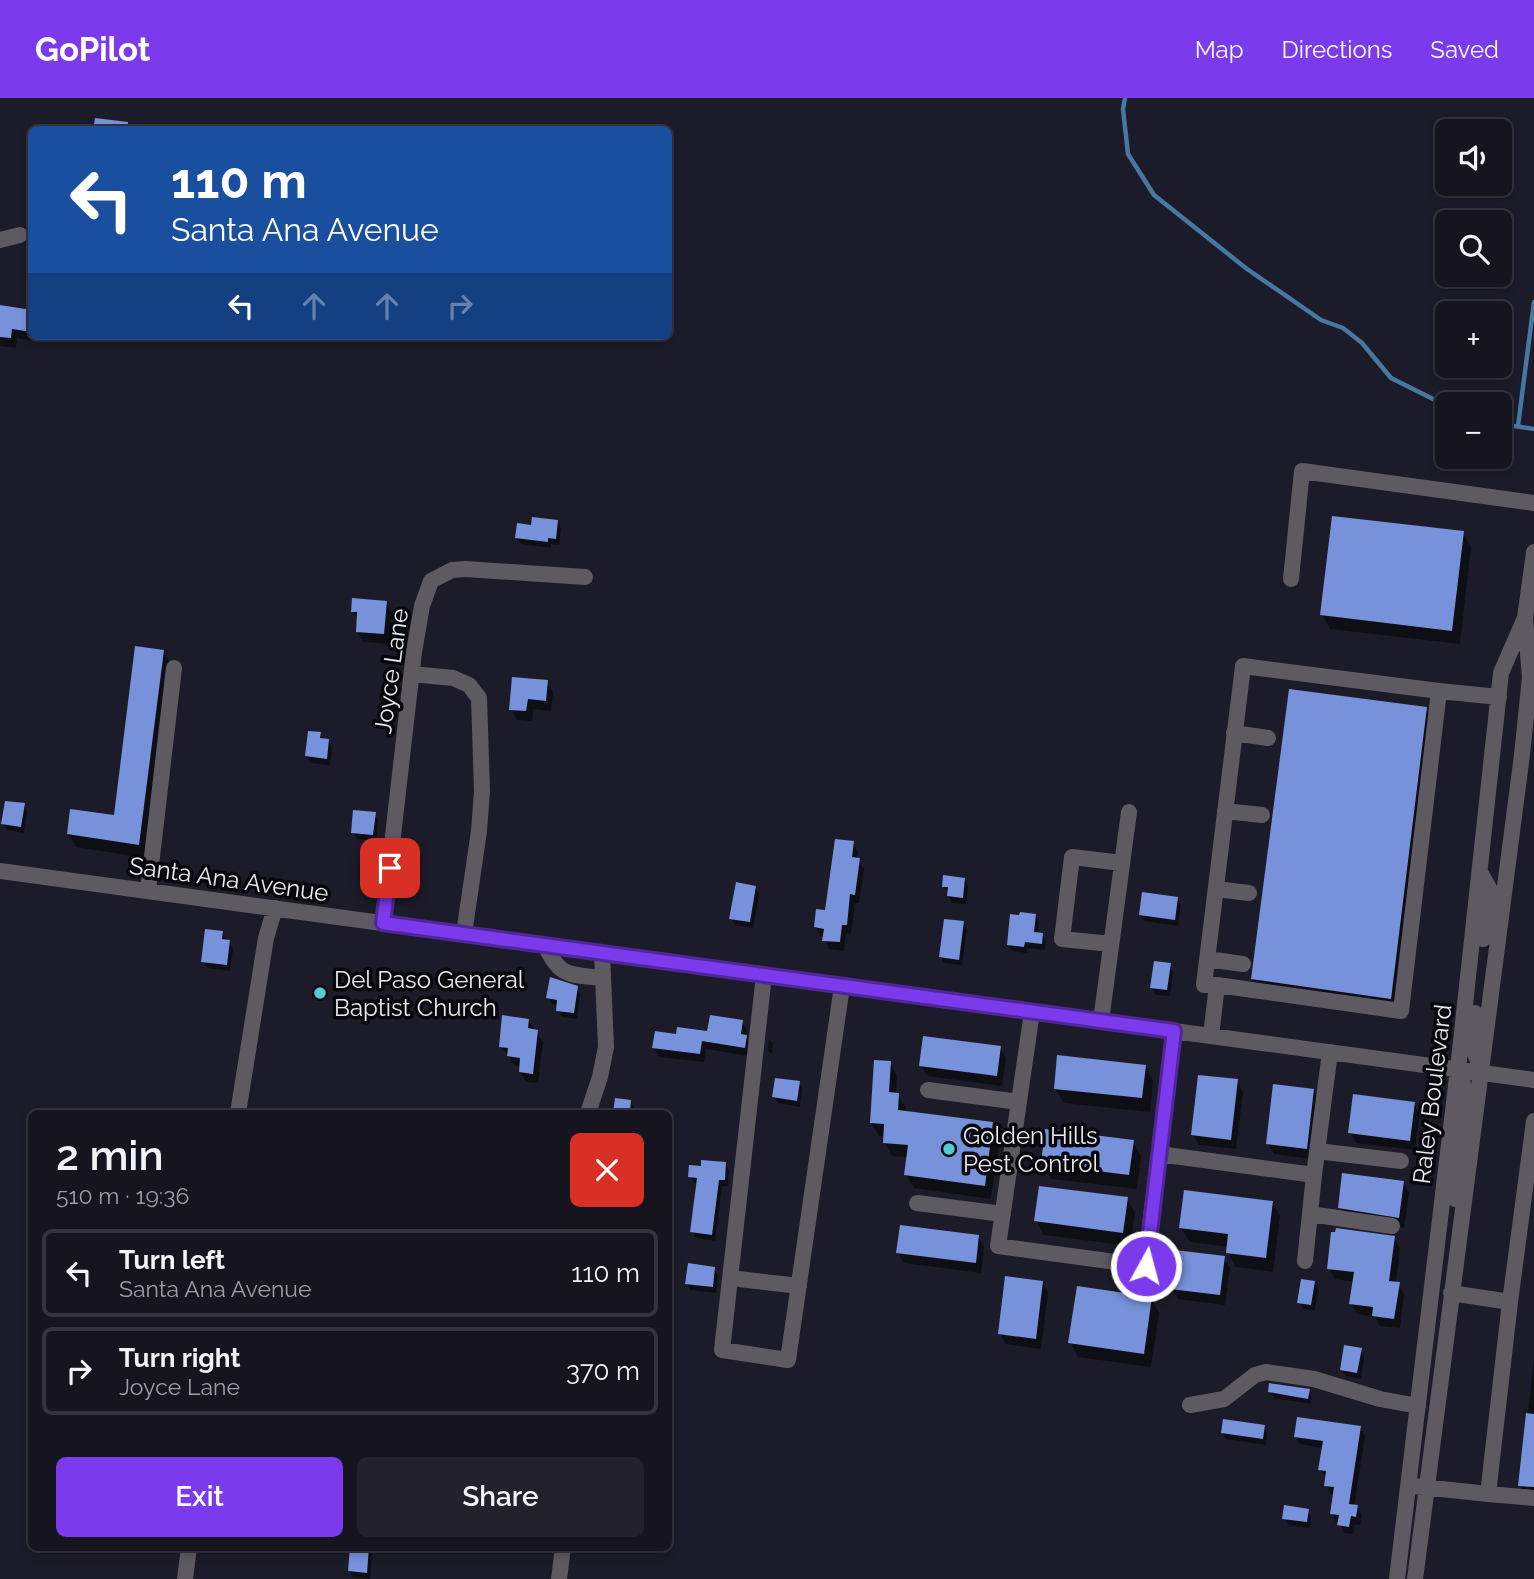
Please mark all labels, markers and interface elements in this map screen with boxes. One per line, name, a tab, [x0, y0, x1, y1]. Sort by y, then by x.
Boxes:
text: GoPilot	[35, 30, 150, 69]
text: Map	[1195, 35, 1244, 64]
text: Directions	[1282, 35, 1392, 64]
text: Saved	[1430, 35, 1499, 64]
map controls	[1435, 119, 1512, 469]
button: sound	[1435, 119, 1512, 196]
text: 110 m	[171, 152, 307, 209]
icon: left	[56, 154, 147, 245]
button: search	[1435, 210, 1512, 287]
text: Santa Ana Avenue	[171, 211, 439, 248]
icon: left	[222, 287, 260, 325]
icon: ahead	[295, 287, 333, 325]
icon: ahead	[368, 287, 406, 325]
icon: right	[441, 287, 479, 325]
button: +	[1435, 301, 1512, 378]
button: −	[1435, 392, 1512, 469]
street label: Joyce Lane	[368, 607, 414, 735]
pin	[360, 838, 420, 898]
icon: arrive	[371, 849, 409, 887]
street label: Santa Ana Avenue	[128, 851, 330, 907]
place label: Del Paso General Baptist Church	[334, 965, 525, 1022]
marker: Del Paso General Baptist Church	[312, 985, 328, 1001]
street label: Raley Boulevard	[1407, 1003, 1457, 1185]
place label: Golden Hills Pest Control	[963, 1121, 1100, 1178]
text: 2 min	[56, 1131, 164, 1180]
button: close	[570, 1133, 644, 1207]
marker: Golden Hills Pest Control	[941, 1141, 957, 1157]
text: 510 m · 19:36	[56, 1182, 189, 1209]
position arrow	[1109, 1229, 1183, 1303]
text: Turn left	[119, 1245, 225, 1275]
icon: left	[60, 1254, 98, 1292]
text: 110 m	[571, 1258, 640, 1288]
text: Santa Ana Avenue	[119, 1275, 312, 1302]
text: Turn right	[119, 1343, 240, 1373]
icon: right	[60, 1352, 98, 1390]
text: 370 m	[566, 1356, 640, 1386]
text: Joyce Lane	[119, 1373, 240, 1400]
button: Exit	[56, 1457, 343, 1537]
button: Share	[357, 1457, 644, 1537]

